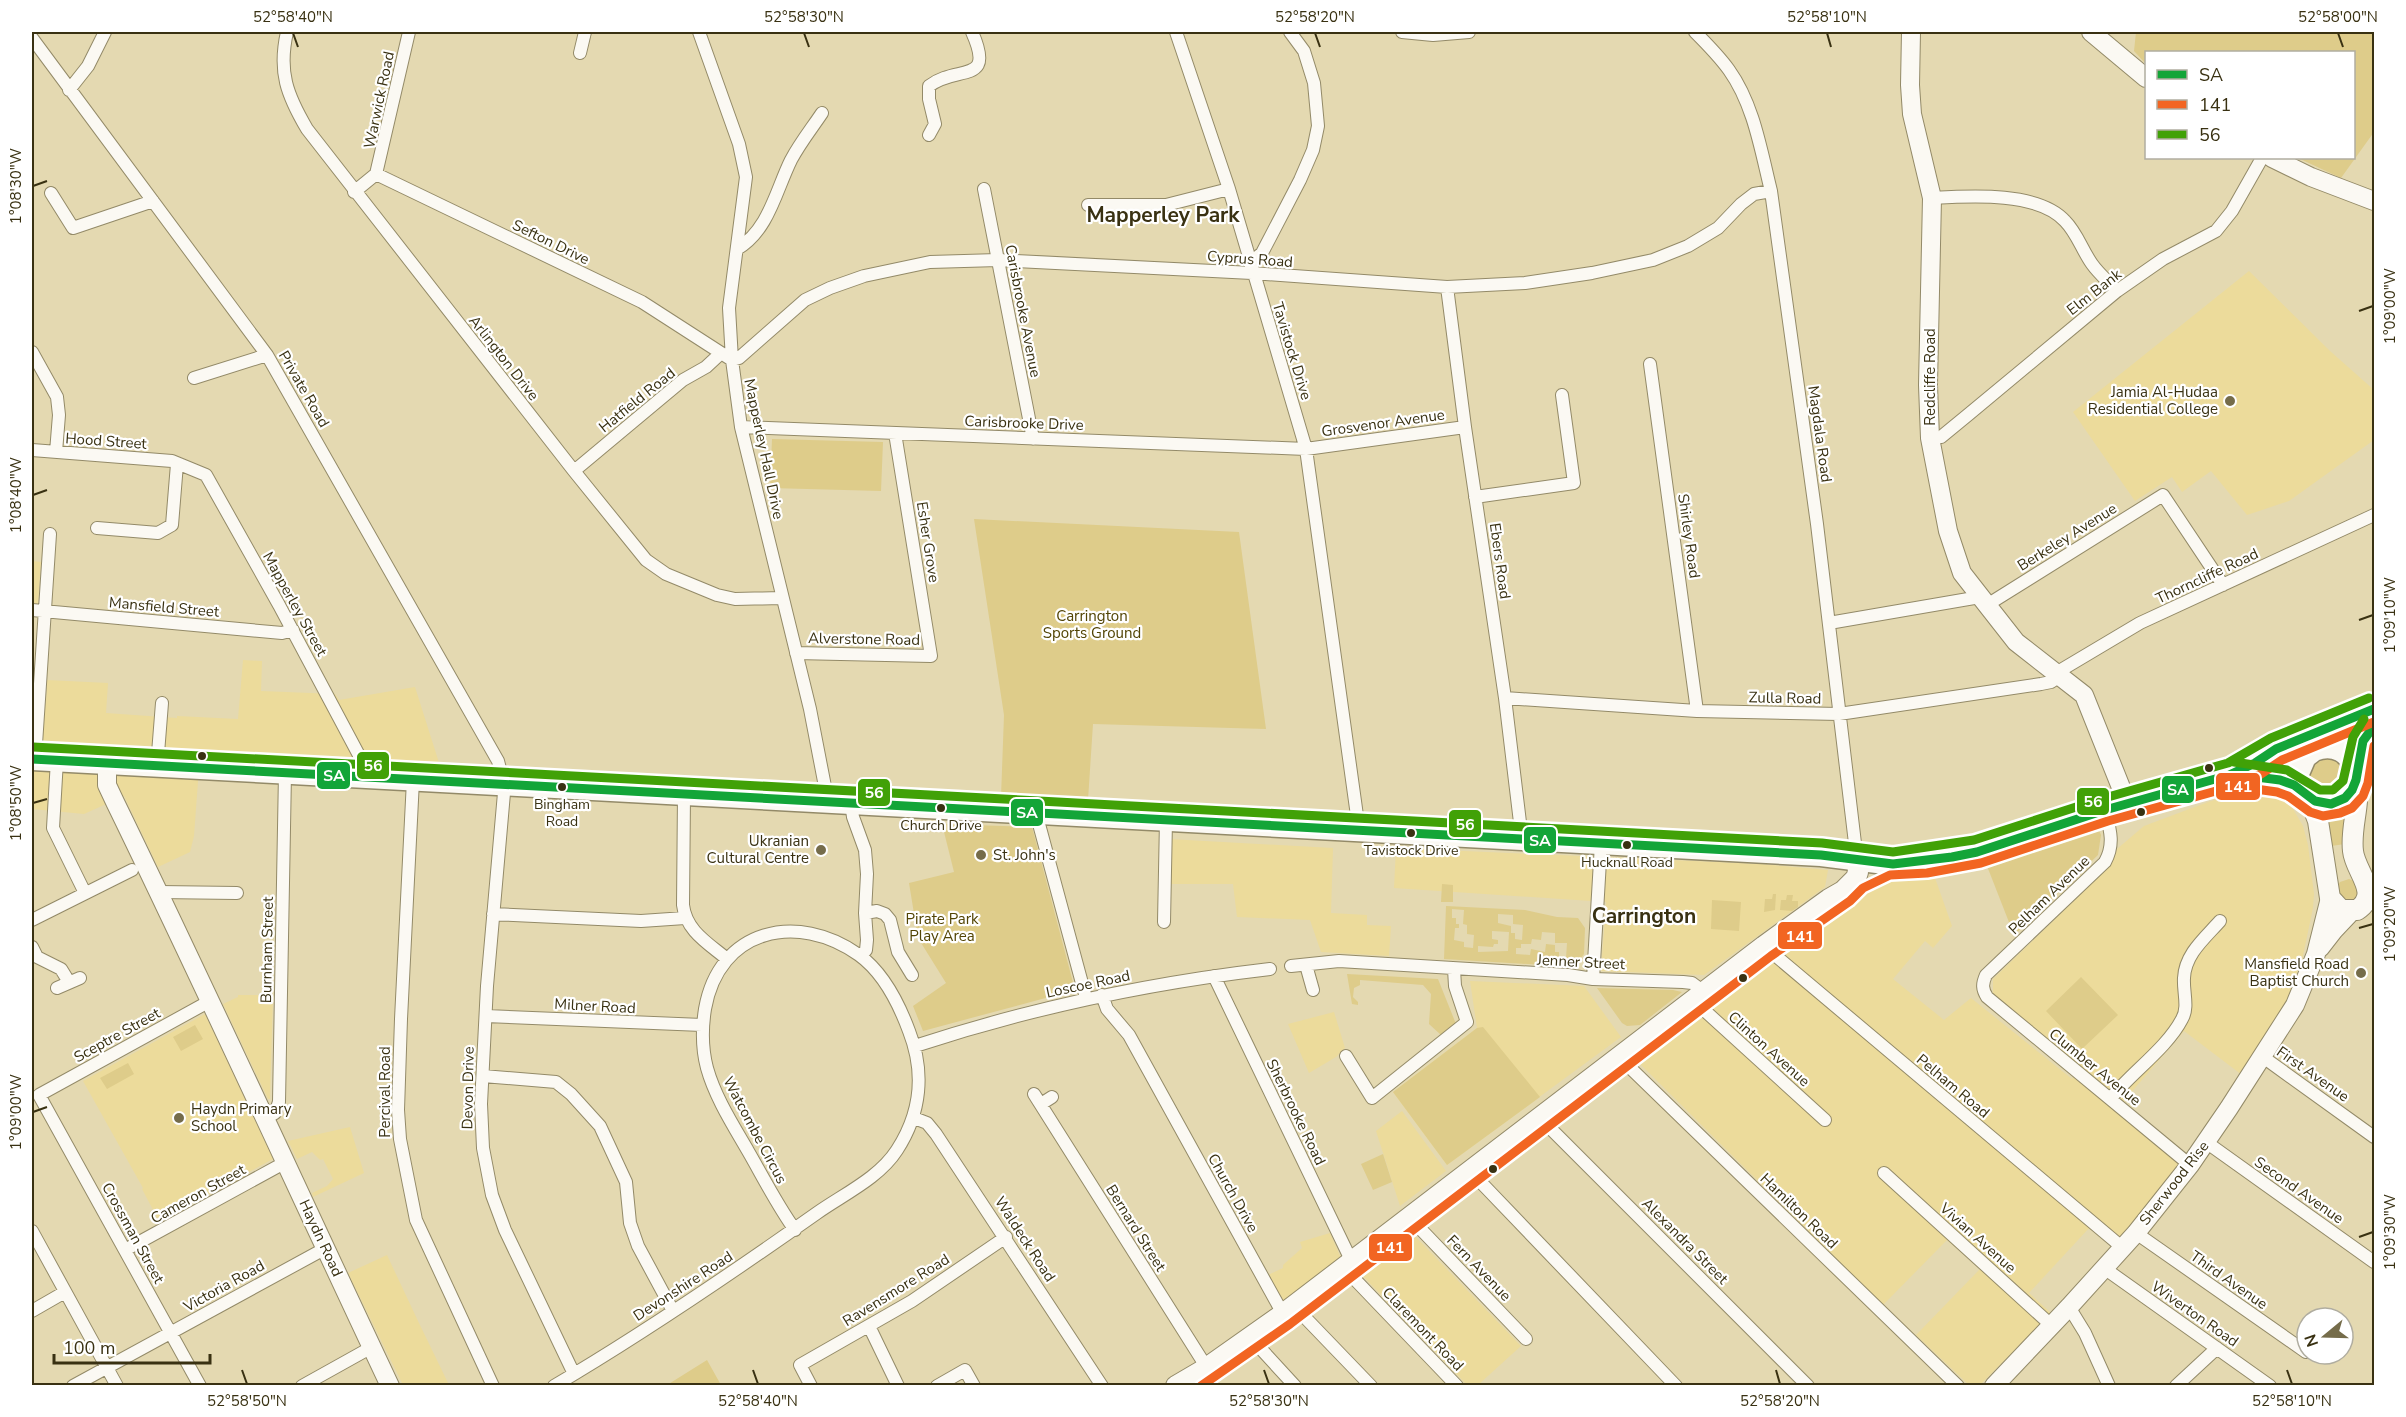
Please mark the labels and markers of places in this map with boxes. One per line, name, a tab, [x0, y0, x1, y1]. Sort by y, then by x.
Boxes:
place label: Jamia Al-Hudaa Residential College	[2088, 382, 2218, 419]
marker: Jamia Al-Hudaa Residential College	[2223, 394, 2237, 408]
unlabelled marker	[196, 750, 208, 762]
unlabelled marker	[2203, 762, 2215, 774]
marker: Bingham Road	[556, 781, 568, 793]
place label: Bingham Road	[534, 795, 590, 831]
marker: Church Drive	[935, 802, 947, 814]
unlabelled marker	[2135, 806, 2147, 818]
place label: Church Drive	[900, 816, 982, 835]
marker: Tavistock Drive	[1405, 827, 1417, 839]
place label: Ukranian Cultural Centre	[707, 831, 809, 868]
marker: Hucknall Road	[1621, 839, 1633, 851]
place label: Tavistock Drive	[1364, 841, 1458, 860]
marker: Ukranian Cultural Centre	[814, 843, 828, 857]
place label: St. John's	[993, 845, 1056, 865]
marker: St. John's	[974, 848, 988, 862]
place label: Hucknall Road	[1581, 853, 1673, 872]
place label: Mansfield Road Baptist Church	[2244, 954, 2349, 991]
marker: Mansfield Road Baptist Church	[2354, 966, 2368, 980]
unlabelled marker	[1737, 972, 1749, 984]
place label: Haydn Primary School	[191, 1099, 292, 1136]
marker: Haydn Primary School	[172, 1111, 186, 1125]
unlabelled marker	[1487, 1163, 1499, 1175]

